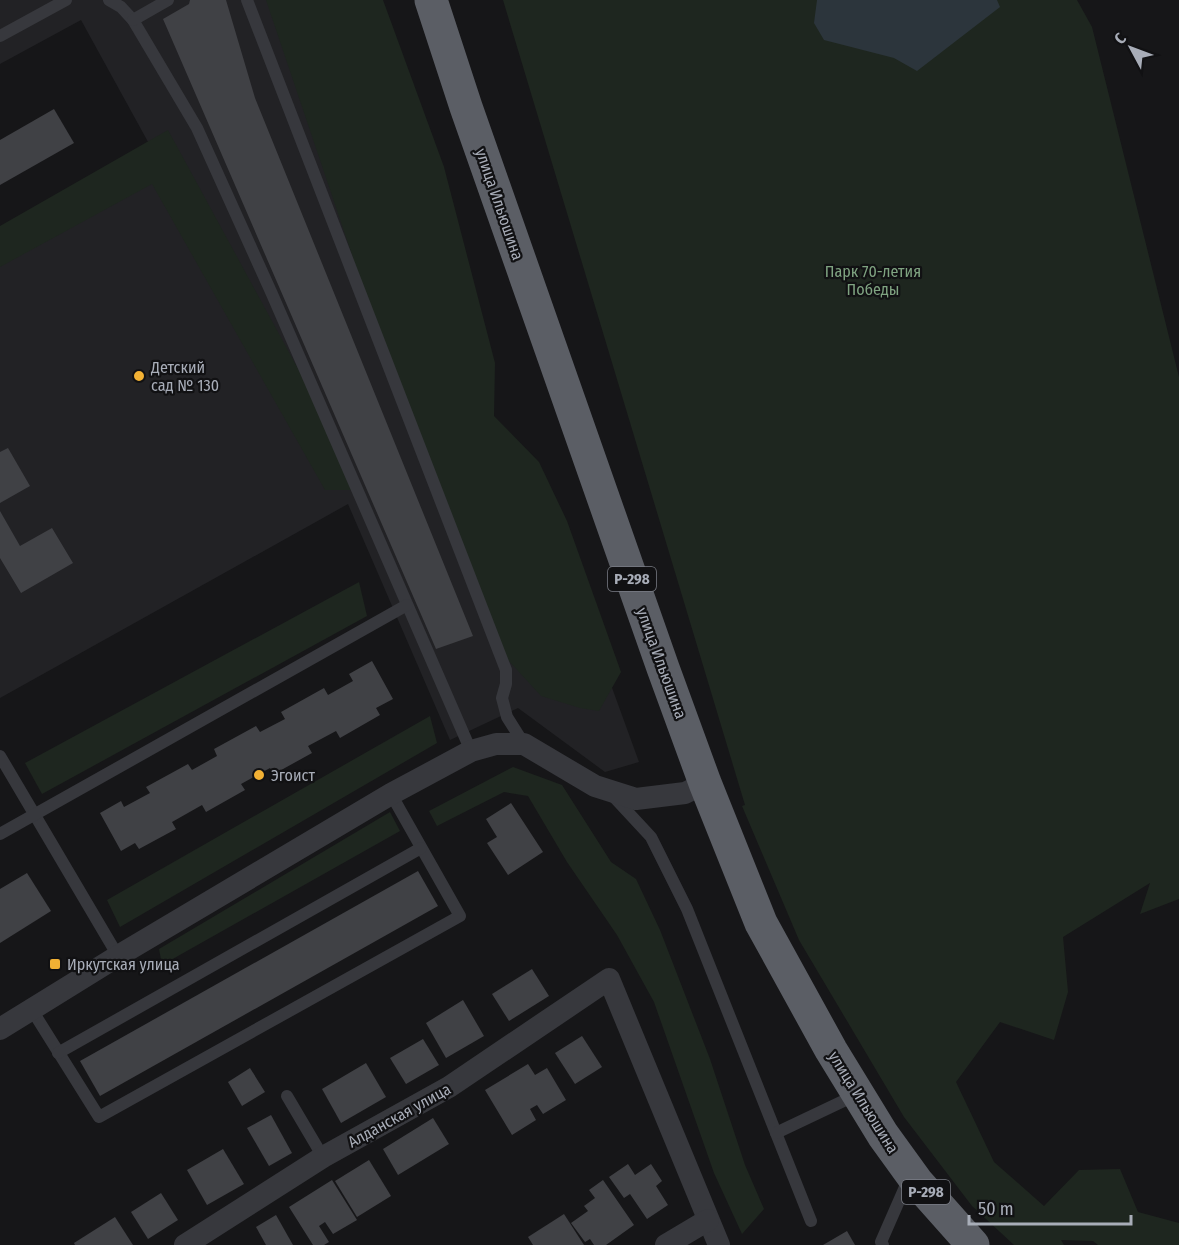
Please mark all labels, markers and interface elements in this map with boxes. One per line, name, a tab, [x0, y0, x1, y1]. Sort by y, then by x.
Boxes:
north arrow	[1101, 18, 1161, 78]
text: С	[1110, 29, 1130, 48]
street label: улица Ильюшина	[472, 146, 528, 263]
park label: Парк 70-летия Победы	[825, 262, 921, 299]
place label: Детский сад № 130	[150, 358, 219, 395]
marker: Детский сад № 130	[132, 369, 146, 383]
road number: Р-298	[608, 567, 656, 591]
street label: улица Ильюшина	[633, 605, 691, 722]
place label: Эгоист	[271, 766, 315, 785]
marker: Эгоист	[252, 768, 266, 782]
place label: Иркутская улица	[67, 955, 180, 974]
marker: Иркутская улица	[48, 957, 62, 971]
street label: улица Ильюшина	[825, 1048, 903, 1157]
street label: Алданская улица	[344, 1079, 454, 1152]
road number: Р-298	[902, 1180, 950, 1204]
scale bar	[969, 1188, 1131, 1226]
text: 50 m	[978, 1198, 1014, 1220]

